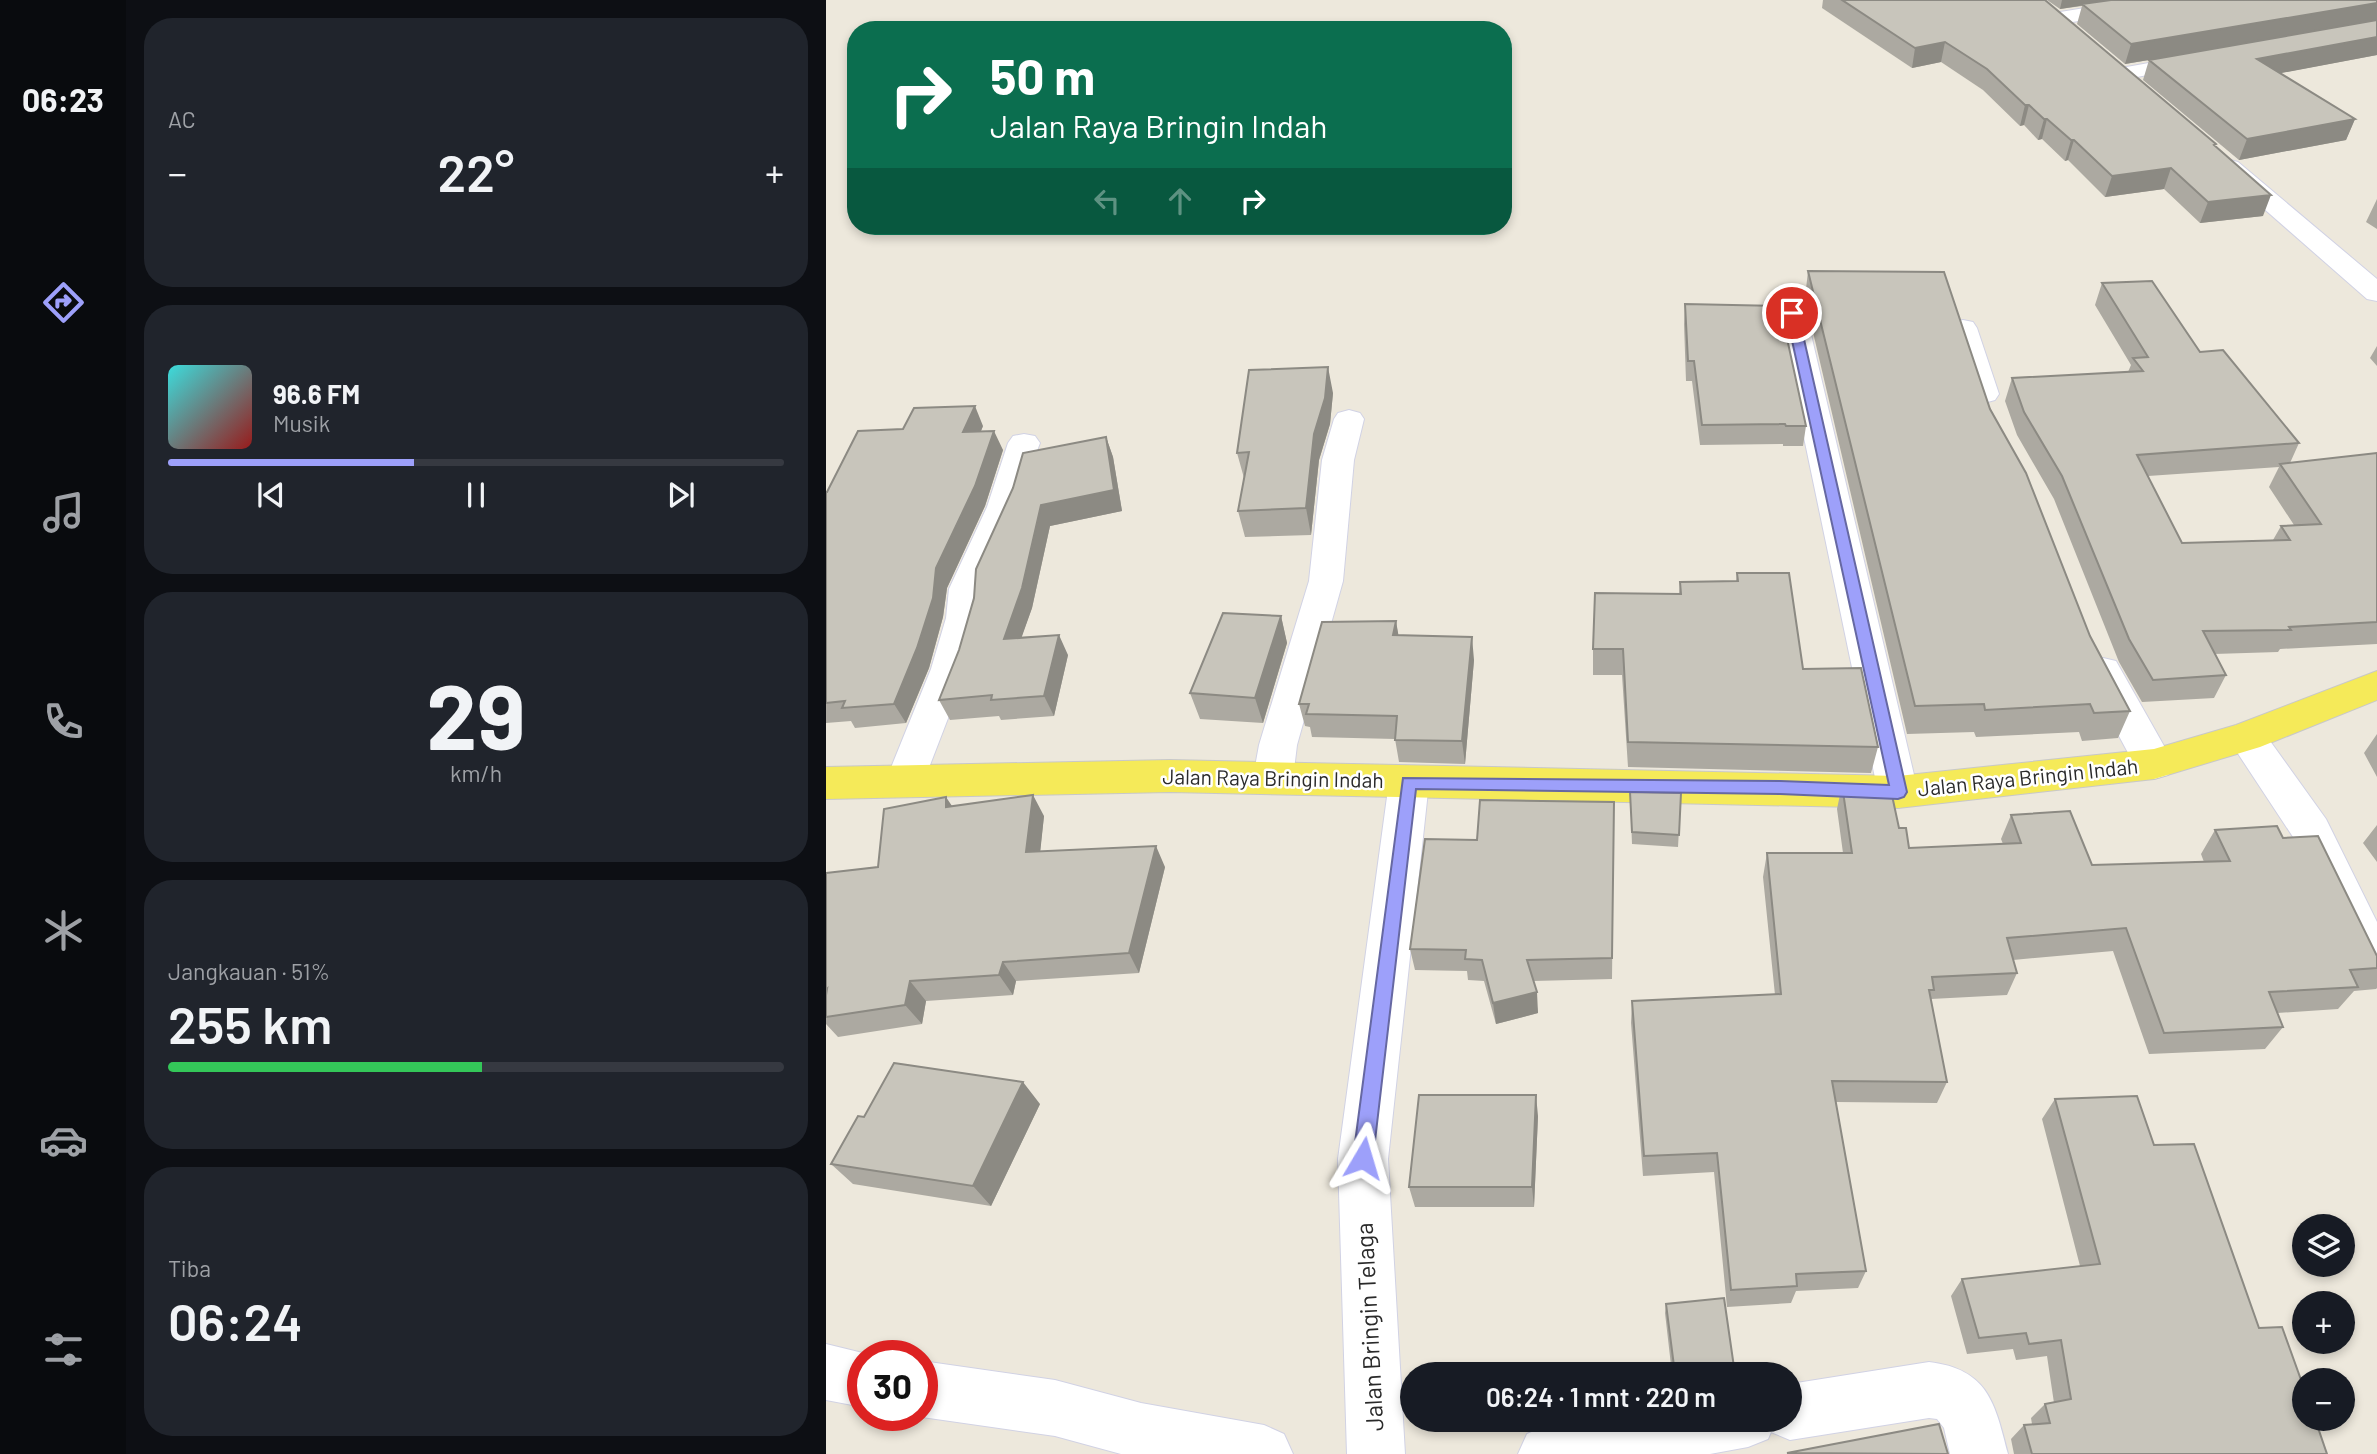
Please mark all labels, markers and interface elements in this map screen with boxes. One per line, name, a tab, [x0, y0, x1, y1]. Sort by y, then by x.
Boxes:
text: 50 m	[990, 46, 1095, 105]
icon: right	[875, 49, 966, 140]
text: 06:23	[22, 80, 104, 118]
text: AC	[168, 105, 196, 133]
text: Jalan Raya Bringin Indah	[990, 106, 1328, 144]
text: 22°	[438, 140, 514, 202]
text: −	[168, 149, 187, 195]
text: +	[765, 149, 784, 195]
icon: left	[1088, 182, 1126, 220]
icon: ahead	[1161, 182, 1199, 220]
icon: right	[1234, 182, 1272, 220]
icon: directions	[39, 278, 88, 327]
pin	[1762, 283, 1822, 343]
icon: arrive	[1773, 294, 1811, 332]
text: 96.6 FM	[273, 378, 360, 409]
text: Musik	[273, 409, 330, 437]
icon: previous	[252, 476, 290, 514]
icon: pause	[457, 476, 495, 514]
icon: next	[662, 476, 700, 514]
icon: music	[39, 488, 88, 537]
text: 29	[426, 659, 526, 768]
icon: phone	[39, 697, 88, 746]
street label: Jalan Raya Bringin Indah	[1916, 753, 2139, 801]
text: km/h	[450, 759, 502, 787]
street label: Jalan Raya Bringin Indah	[1162, 763, 1384, 792]
icon: climate	[39, 906, 88, 955]
text: Jangkauan · 51%	[168, 957, 330, 985]
text: 255 km	[168, 992, 332, 1054]
icon: car	[39, 1116, 88, 1165]
position arrow	[1326, 1121, 1400, 1195]
map controls	[2292, 1214, 2355, 1431]
button: layers	[2292, 1214, 2355, 1277]
street label: Jalan Bringin Telaga	[1349, 1222, 1388, 1432]
text: Tiba	[168, 1254, 211, 1282]
text: 06:24	[168, 1289, 303, 1351]
button: +	[2292, 1291, 2355, 1354]
icon: filters	[39, 1325, 88, 1374]
speed limit sign: 30	[847, 1340, 938, 1431]
button: −	[2292, 1368, 2355, 1431]
text: 06:24 · 1 mnt · 220 m	[1486, 1381, 1716, 1412]

